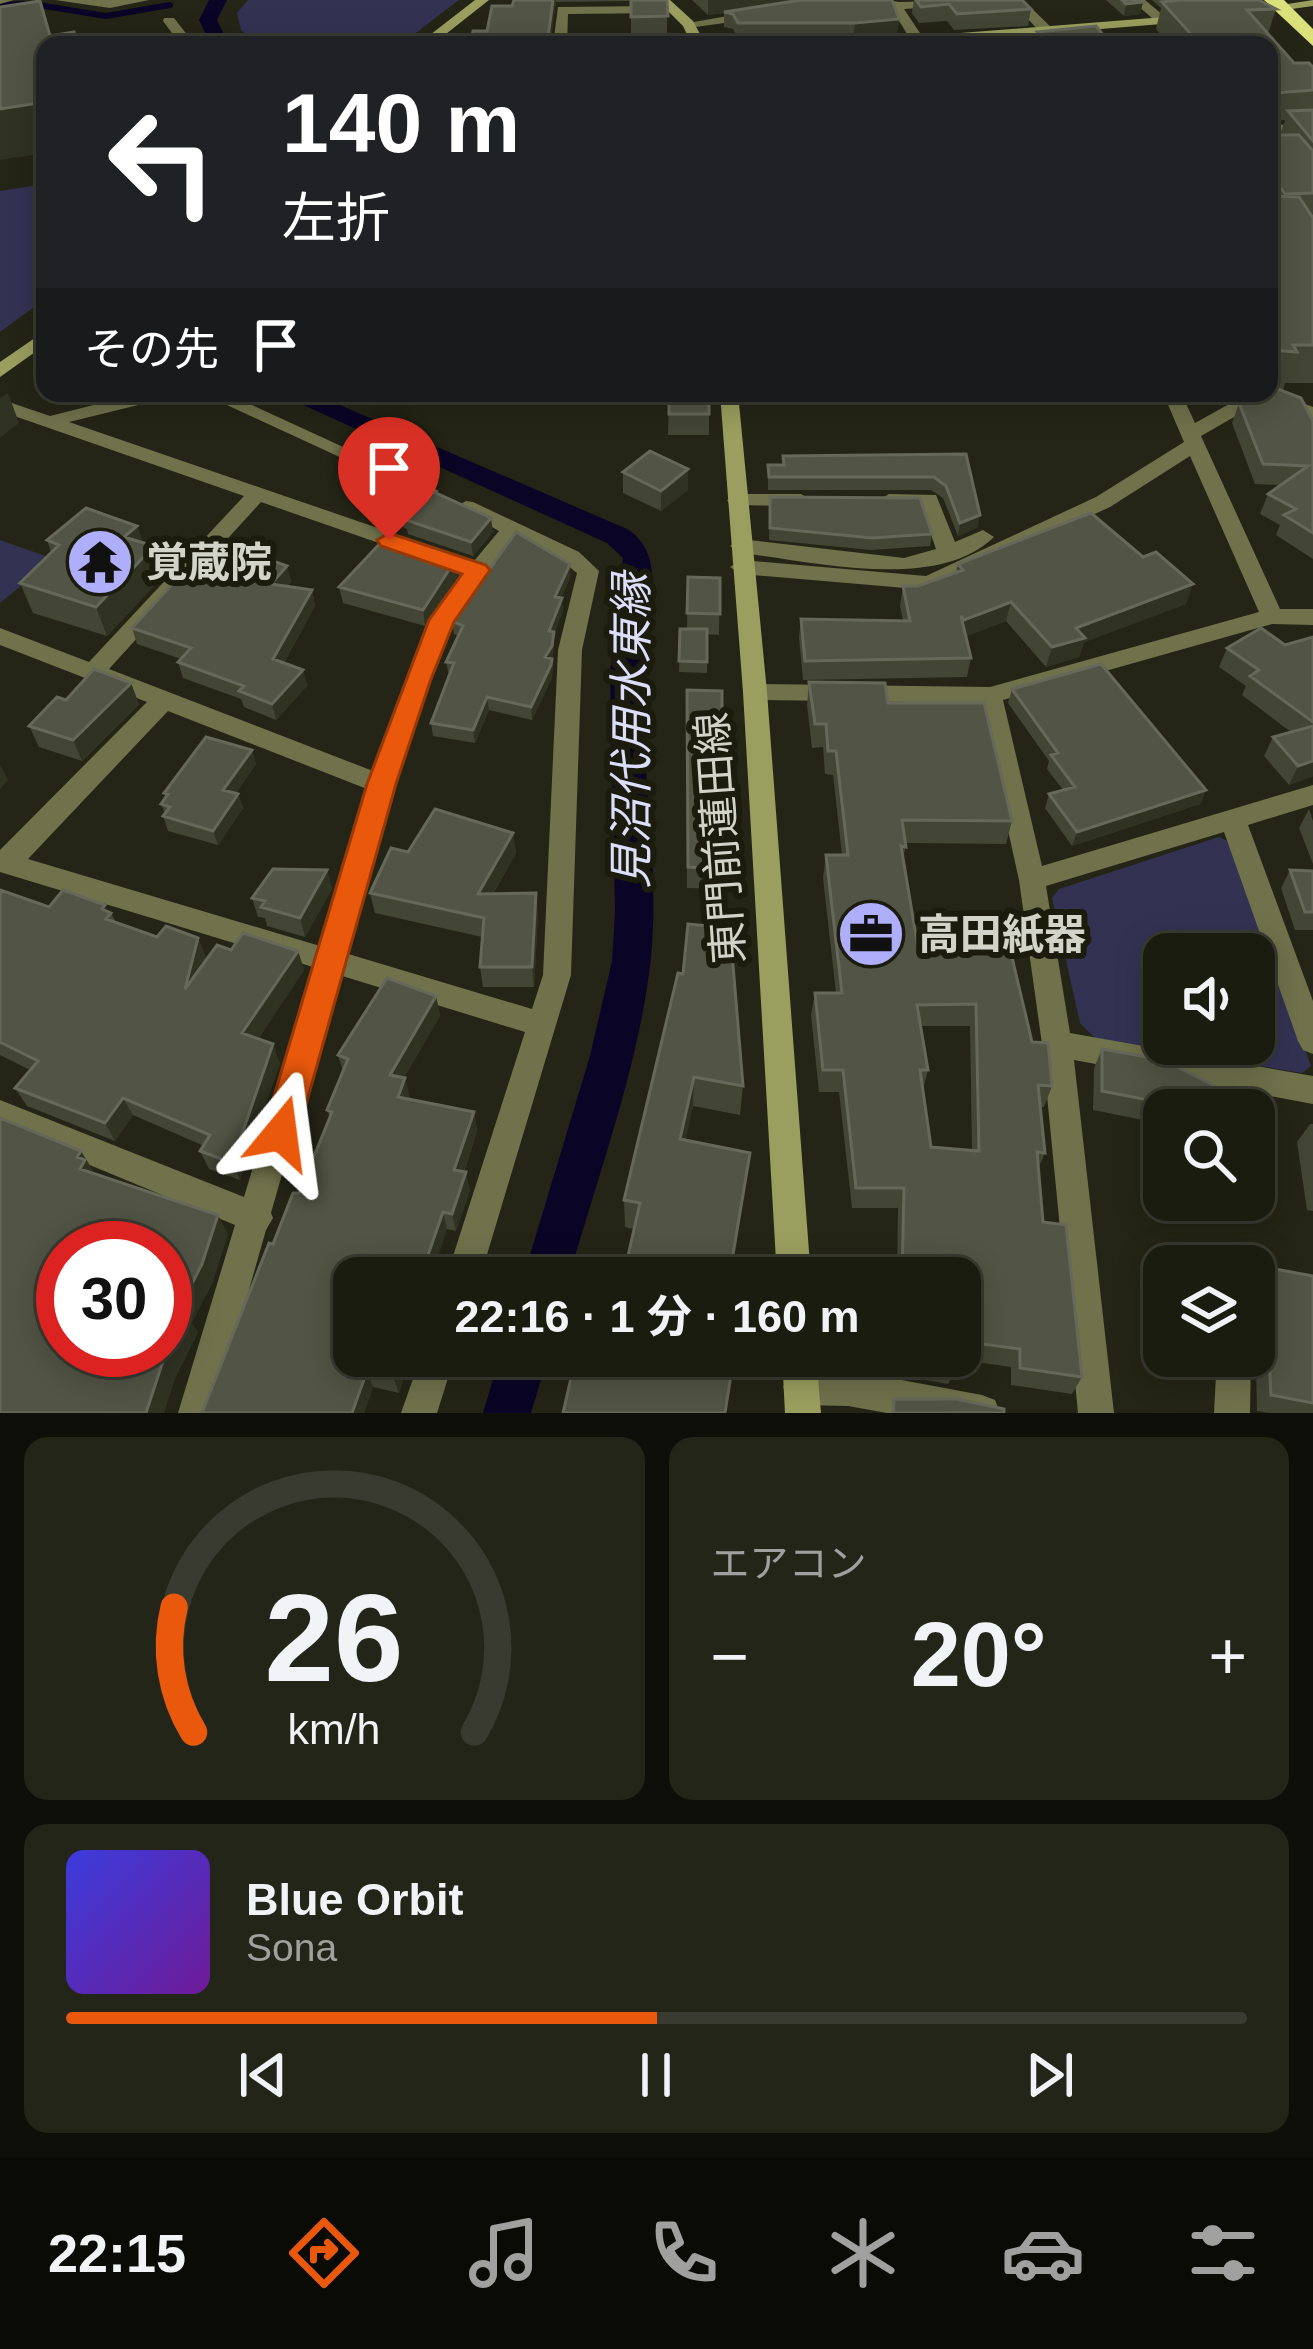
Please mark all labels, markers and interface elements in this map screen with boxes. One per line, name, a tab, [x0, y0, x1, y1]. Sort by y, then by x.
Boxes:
text: 140 m	[282, 76, 520, 170]
icon: left	[84, 84, 240, 240]
text: 左折	[282, 188, 390, 248]
icon: arrive	[243, 312, 309, 378]
text: その先	[84, 324, 219, 375]
pin	[338, 417, 440, 540]
icon: arrive	[356, 435, 422, 501]
temple icon: 覚蔵院	[65, 527, 135, 597]
place label: 覚蔵院	[146, 539, 272, 586]
water label: 見沼代用水東縁	[606, 569, 657, 889]
street label: 東門前蓮田線	[688, 711, 753, 965]
office icon: 高田紙器	[836, 899, 906, 969]
place label: 高田紙器	[918, 911, 1086, 958]
map controls	[1143, 933, 1275, 1377]
button: sound	[1143, 933, 1275, 1065]
position arrow	[218, 1070, 344, 1196]
button: search	[1143, 1089, 1275, 1221]
speed limit sign: 30	[36, 1221, 192, 1377]
button: layers	[1143, 1245, 1275, 1377]
text: 22:16 · 1 分 · 160 m	[454, 1291, 860, 1342]
text: エアコン	[711, 1542, 867, 1585]
text: 26	[265, 1568, 404, 1707]
text: 20°	[911, 1605, 1047, 1705]
text: −	[711, 1619, 749, 1693]
text: +	[1208, 1619, 1247, 1693]
text: km/h	[288, 1704, 381, 1752]
text: Blue Orbit	[246, 1874, 464, 1925]
text: Sona	[246, 1926, 337, 1969]
icon: previous	[230, 2042, 296, 2108]
icon: pause	[623, 2042, 689, 2108]
icon: next	[1017, 2042, 1083, 2108]
icon: directions	[282, 2211, 366, 2295]
icon: music	[462, 2211, 546, 2295]
icon: phone	[642, 2211, 726, 2295]
icon: climate	[821, 2211, 905, 2295]
icon: car	[1001, 2211, 1085, 2295]
icon: filters	[1181, 2211, 1265, 2295]
text: 22:15	[48, 2223, 186, 2283]

